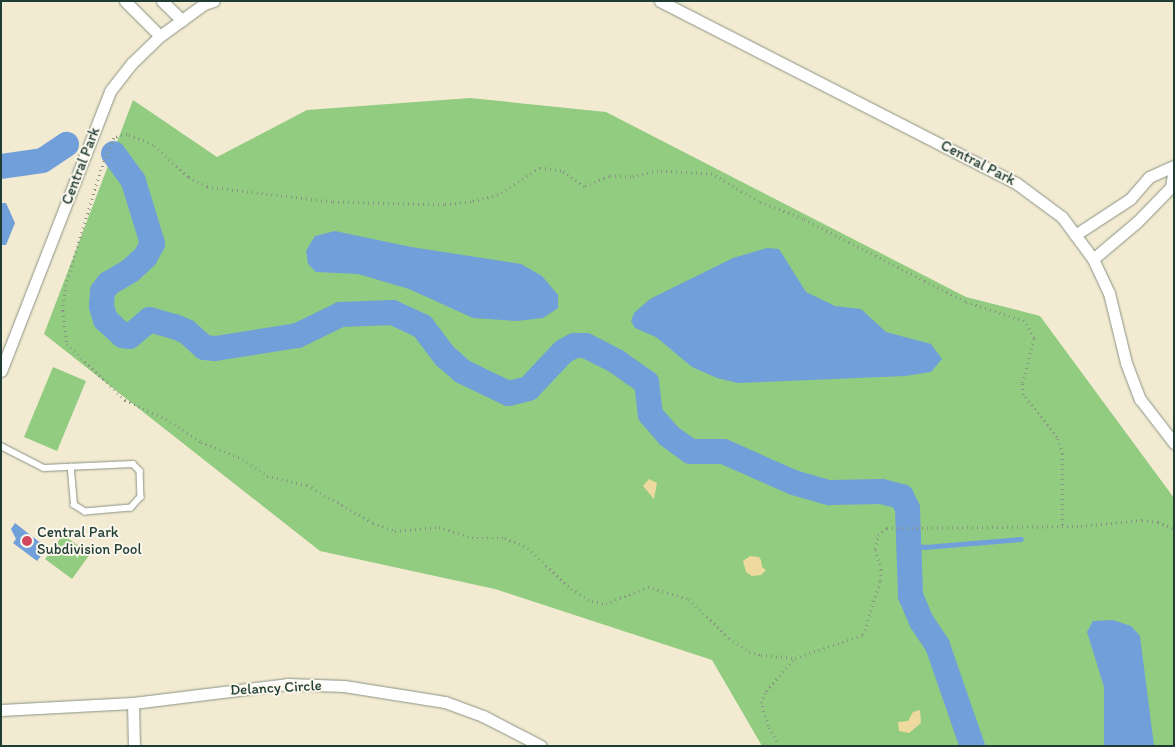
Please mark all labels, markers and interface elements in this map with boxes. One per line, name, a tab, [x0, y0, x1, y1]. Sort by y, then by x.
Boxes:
street label: Central Park	[58, 125, 104, 207]
street label: Central Park	[938, 137, 1018, 189]
place label: Central Park Subdivision Pool	[37, 523, 141, 558]
marker: Central Park Subdivision Pool	[21, 535, 33, 547]
street label: Delancy Circle	[230, 677, 322, 699]

